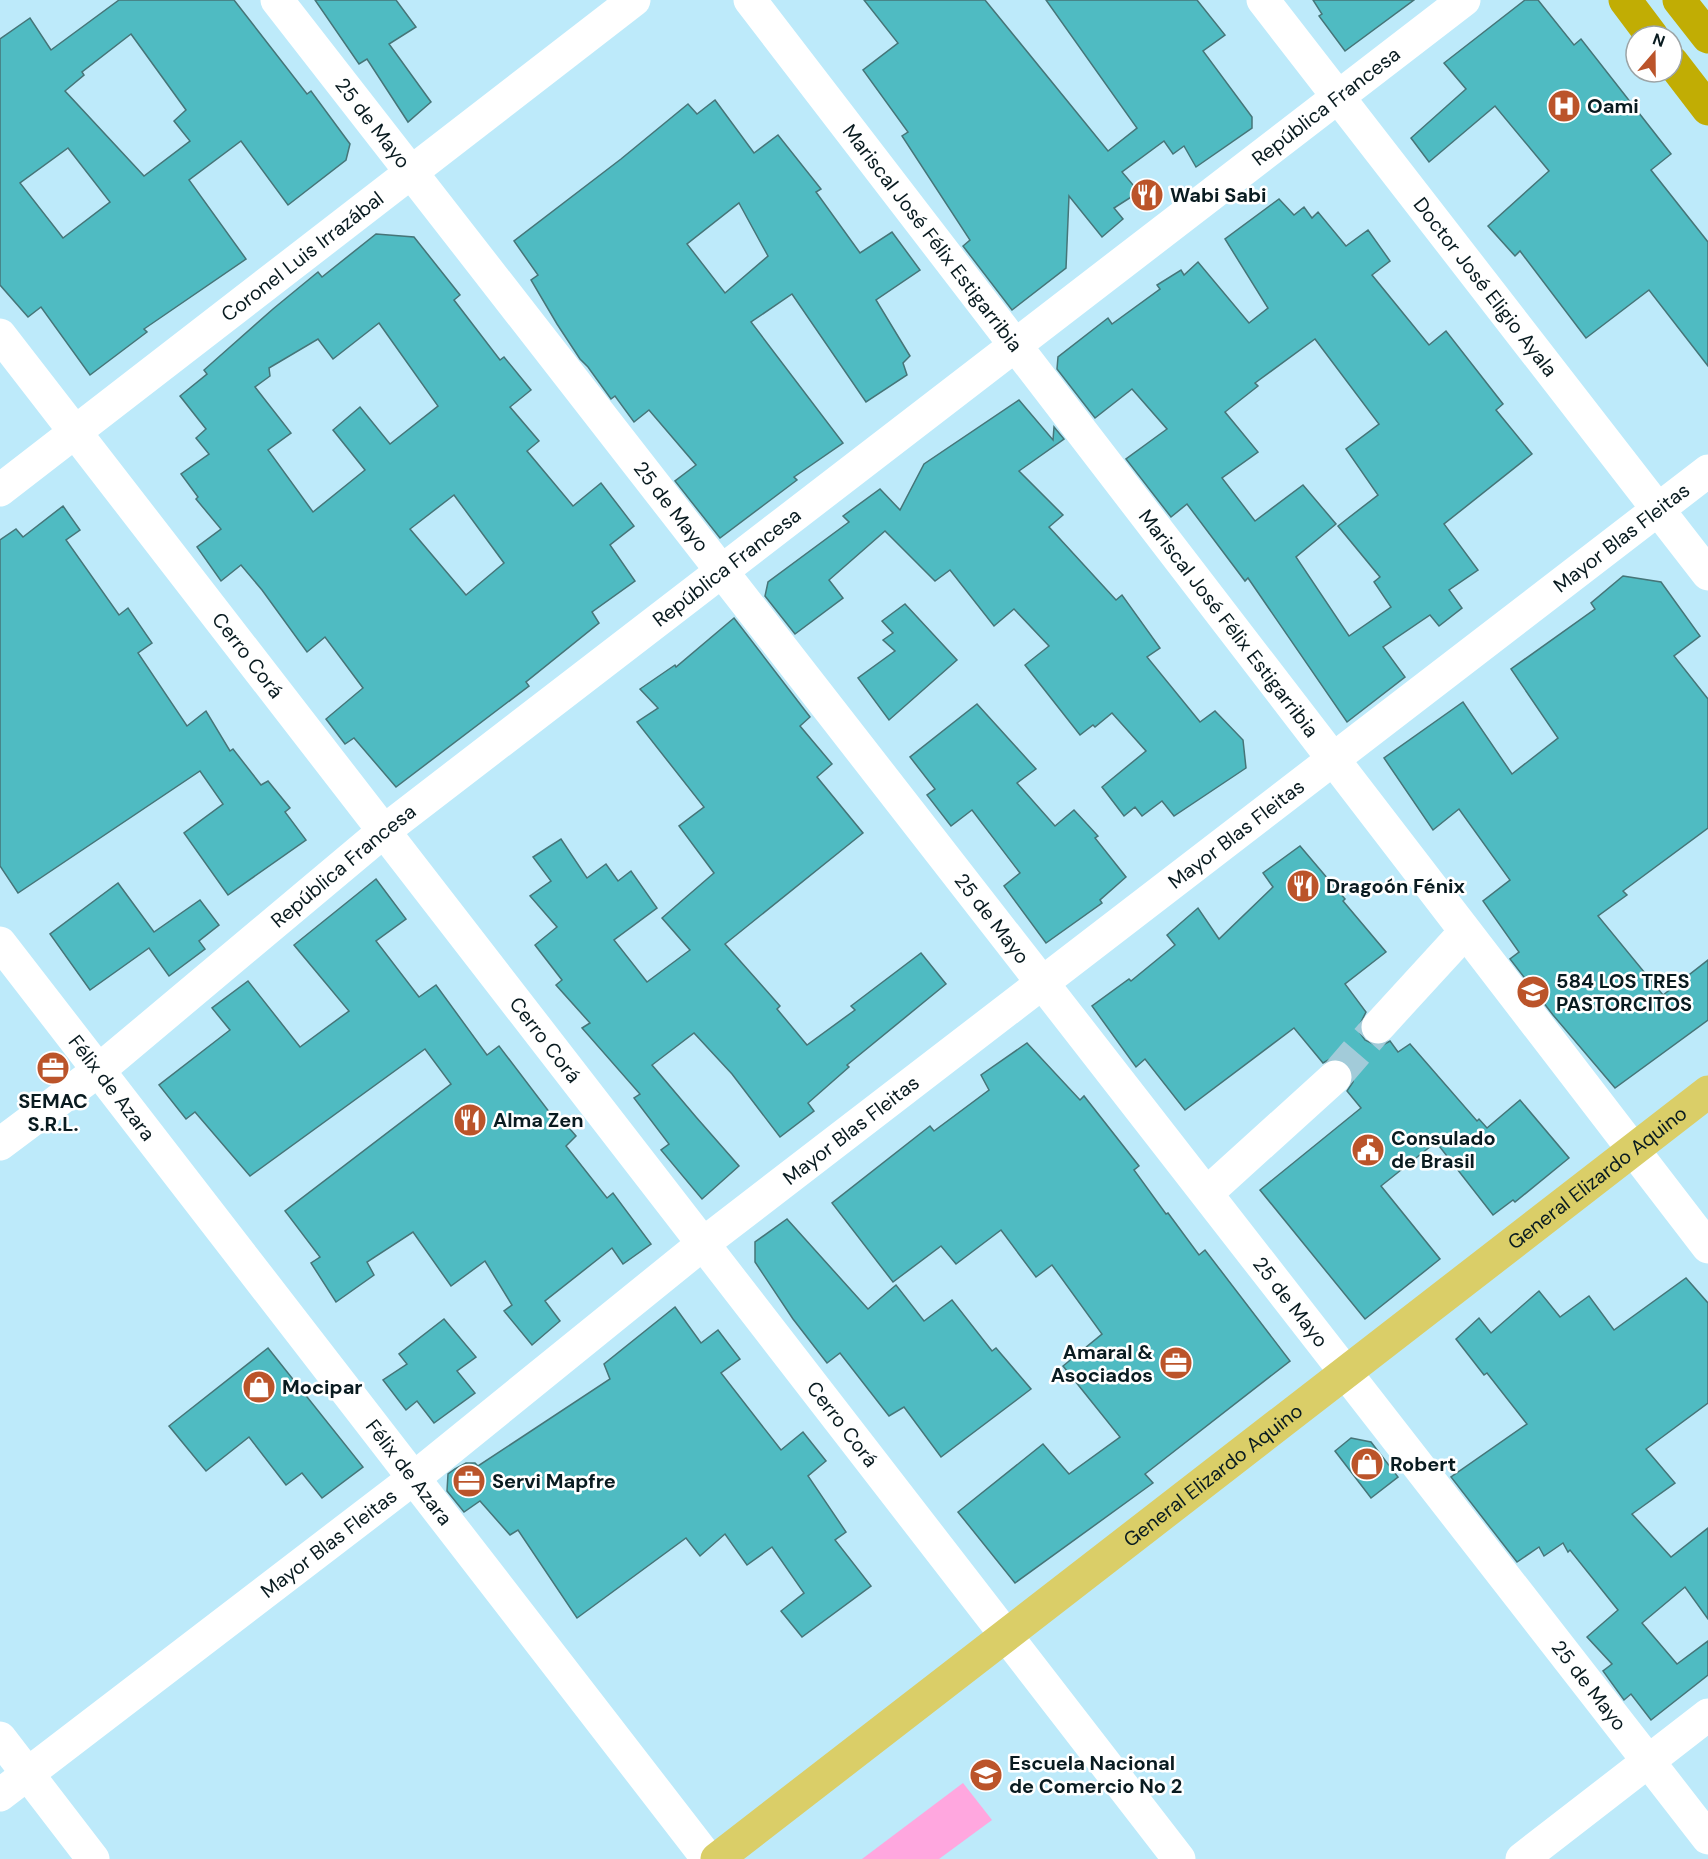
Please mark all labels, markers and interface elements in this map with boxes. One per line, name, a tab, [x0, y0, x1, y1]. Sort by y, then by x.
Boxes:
north arrow	[1624, 24, 1684, 84]
text: N	[1650, 29, 1668, 52]
street label: República Francesa	[1246, 41, 1405, 172]
street label: 25 de Mayo	[329, 73, 416, 174]
hospital icon: Oami	[1546, 88, 1582, 124]
place label: Oami	[1587, 93, 1639, 119]
street label: Mariscal José Félix Estigarribia	[837, 119, 1029, 357]
restaurant icon: Wabi Sabi	[1129, 177, 1165, 213]
place label: Wabi Sabi	[1170, 182, 1267, 208]
street label: Coronel Luis Irrazábal	[216, 185, 389, 327]
street label: Doctor José Eligio Ayala	[1408, 192, 1563, 382]
street label: 25 de Mayo	[628, 456, 715, 557]
street label: Mayor Blas Fleitas	[1548, 477, 1695, 598]
street label: República Francesa	[647, 502, 806, 633]
street label: Mariscal José Félix Estigarribia	[1133, 504, 1325, 742]
street label: Cerro Corá	[206, 607, 289, 704]
street label: Mayor Blas Fleitas	[1163, 773, 1310, 894]
street label: República Francesa	[266, 798, 421, 933]
street label: 25 de Mayo	[949, 868, 1035, 969]
restaurant icon: Dragoón Fénix	[1285, 868, 1321, 904]
place label: Dragoón Fénix	[1326, 873, 1465, 899]
place label: 584 LOS TRES PASTORCITOS	[1556, 968, 1692, 1017]
school or university icon: 584 LOS TRES PASTORCITOS	[1515, 974, 1551, 1010]
street label: Cerro Corá	[504, 991, 587, 1088]
street label: Félix de Azara	[63, 1030, 161, 1146]
office icon: SEMAC S.R.L.	[35, 1050, 71, 1086]
street label: Mayor Blas Fleitas	[778, 1069, 924, 1191]
place label: SEMAC S.R.L.	[18, 1088, 88, 1137]
street label: General Elizardo Aquino	[1502, 1100, 1692, 1255]
restaurant icon: Alma Zen	[452, 1102, 488, 1138]
place label: Alma Zen	[493, 1107, 584, 1133]
place label: Consulado de Brasil	[1391, 1125, 1496, 1174]
public building icon: Consulado de Brasil	[1350, 1132, 1386, 1168]
street label: 25 de Mayo	[1247, 1251, 1334, 1352]
place label: Amaral & Asociados	[1051, 1339, 1153, 1388]
office icon: Amaral & Asociados	[1158, 1345, 1194, 1381]
shop icon: Mocipar	[241, 1369, 277, 1405]
place label: Mocipar	[282, 1374, 363, 1400]
street label: Cerro Corá	[801, 1376, 884, 1472]
street label: General Elizardo Aquino	[1118, 1398, 1308, 1553]
street label: Félix de Azara	[360, 1414, 458, 1531]
shop icon: Robert	[1349, 1446, 1385, 1482]
place label: Robert	[1390, 1451, 1456, 1477]
office icon: Servi Mapfre	[451, 1463, 487, 1499]
place label: Servi Mapfre	[492, 1468, 616, 1494]
street label: Mayor Blas Fleitas	[255, 1483, 402, 1604]
street label: 25 de Mayo	[1546, 1635, 1633, 1736]
place label: Escuela Nacional de Comercio No 2	[1009, 1750, 1182, 1799]
school or university icon: Escuela Nacional de Comercio No 2	[968, 1757, 1004, 1793]

